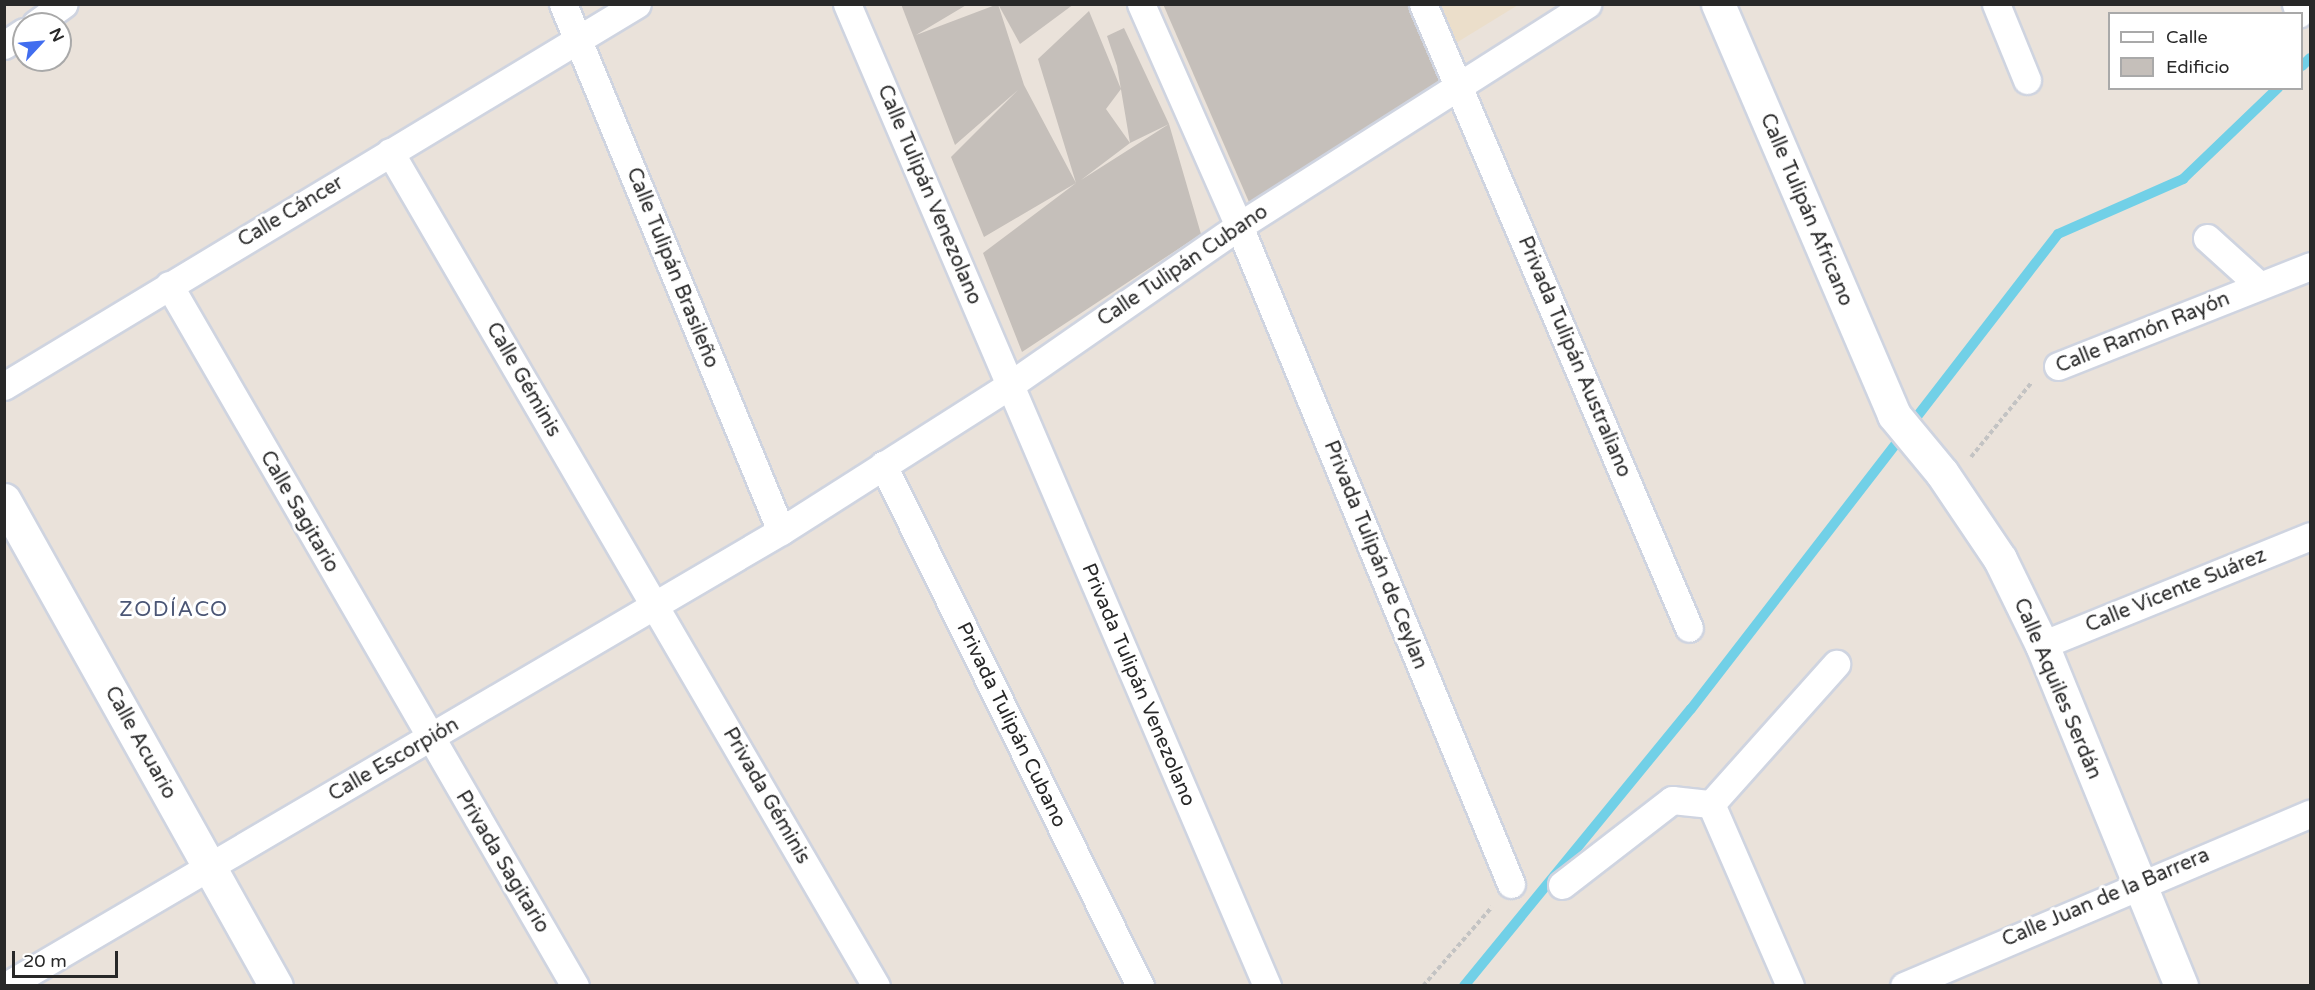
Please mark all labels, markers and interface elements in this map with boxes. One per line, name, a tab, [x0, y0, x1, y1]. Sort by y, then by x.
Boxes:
north arrow	[12, 12, 72, 72]
legend	[2108, 12, 2303, 90]
text: N	[45, 25, 68, 45]
text: Calle	[2166, 26, 2208, 48]
text: Edificio	[2166, 56, 2230, 78]
street label: Calle Tulipán Venezolano	[872, 82, 986, 308]
street label: Calle Tulipán Africano	[1755, 110, 1857, 310]
street label: Calle Tulipán Brasileño	[621, 164, 723, 372]
street label: Calle Cáncer	[234, 171, 348, 253]
street label: Calle Tulipán Cubano	[1093, 200, 1273, 332]
street label: Privada Tulipán Australiano	[1512, 233, 1636, 481]
street label: Calle Ramón Rayón	[2053, 287, 2233, 379]
street label: Calle Géminis	[481, 318, 565, 442]
street label: Privada Tulipán de Ceylan	[1318, 437, 1432, 673]
street label: Calle Sagitario	[254, 447, 344, 577]
street label: Calle Vicente Suárez	[2082, 544, 2270, 638]
street label: Privada Tulipán Venezolano	[1076, 560, 1200, 810]
street label: Calle Aquiles Serdán	[2008, 595, 2106, 783]
district label: ZODÍACO	[119, 597, 229, 623]
street label: Privada Tulipán Cubano	[951, 619, 1071, 831]
street label: Calle Acuario	[99, 682, 181, 804]
street label: Calle Escorpión	[325, 713, 463, 807]
street label: Privada Géminis	[717, 724, 815, 868]
street label: Privada Sagitario	[450, 787, 554, 937]
street label: Calle Juan de la Barrera	[1999, 843, 2213, 953]
scale bar	[15, 939, 122, 977]
text: 20 m	[23, 950, 67, 972]

